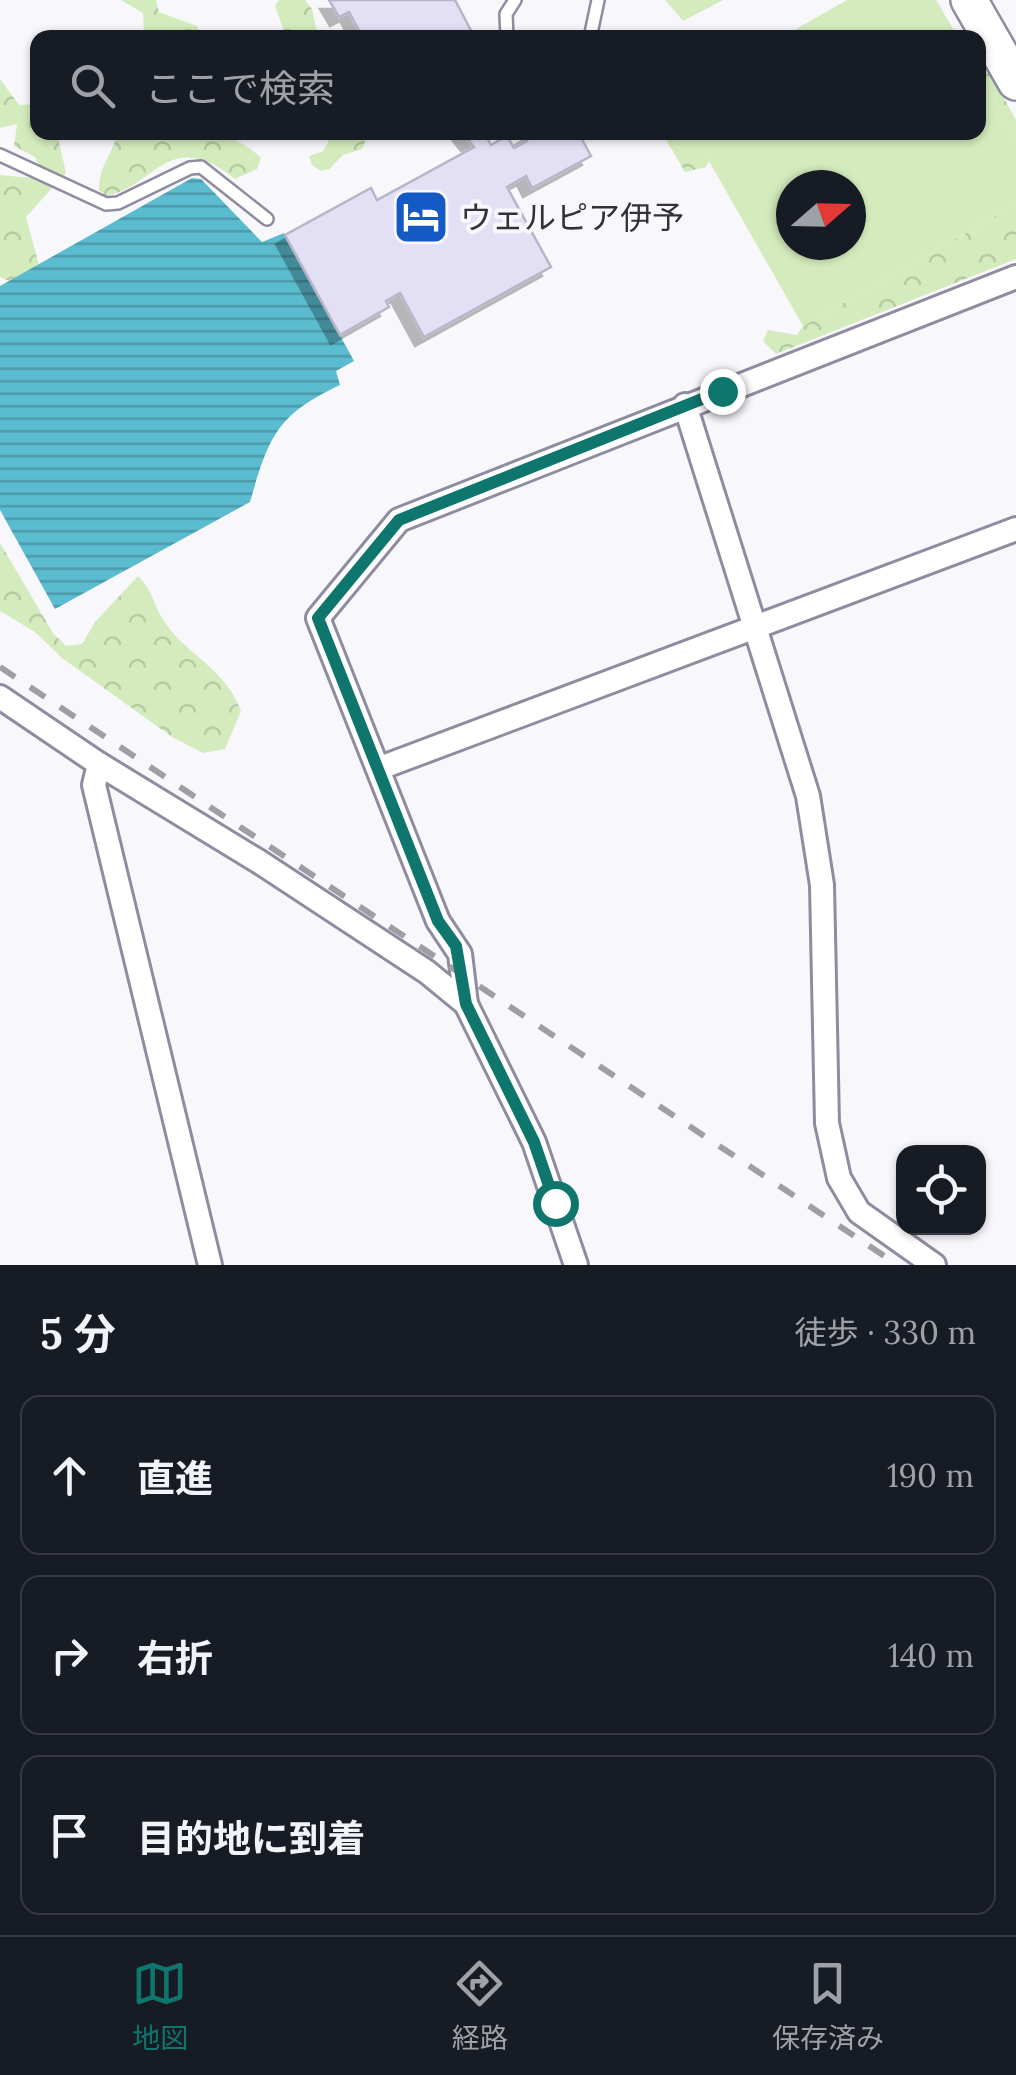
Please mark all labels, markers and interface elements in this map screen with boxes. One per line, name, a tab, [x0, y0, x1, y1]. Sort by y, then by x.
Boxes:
search box	[30, 30, 986, 140]
icon: search	[65, 58, 120, 113]
text: ここで検索	[145, 64, 335, 112]
north arrow	[776, 170, 866, 260]
hotel icon: ウェルピア伊予	[391, 187, 451, 247]
place label: ウェルピア伊予	[460, 197, 684, 238]
route end	[700, 369, 746, 415]
map controls	[896, 1145, 986, 1235]
button: locate	[896, 1145, 986, 1235]
route start	[533, 1181, 579, 1227]
text: 5 分	[40, 1307, 116, 1361]
text: 徒歩 · 330 m	[795, 1312, 976, 1353]
icon: ahead	[42, 1448, 97, 1503]
text: 直進	[137, 1454, 213, 1502]
text: 190 m	[887, 1455, 974, 1496]
icon: right	[42, 1628, 97, 1683]
text: 右折	[137, 1634, 213, 1682]
text: 140 m	[888, 1635, 974, 1676]
icon: arrive	[42, 1808, 97, 1863]
text: 目的地に到着	[137, 1814, 365, 1862]
tab: 地図	[132, 1956, 188, 2056]
tab: 経路	[452, 1956, 508, 2056]
tab: 保存済み	[772, 1956, 884, 2056]

